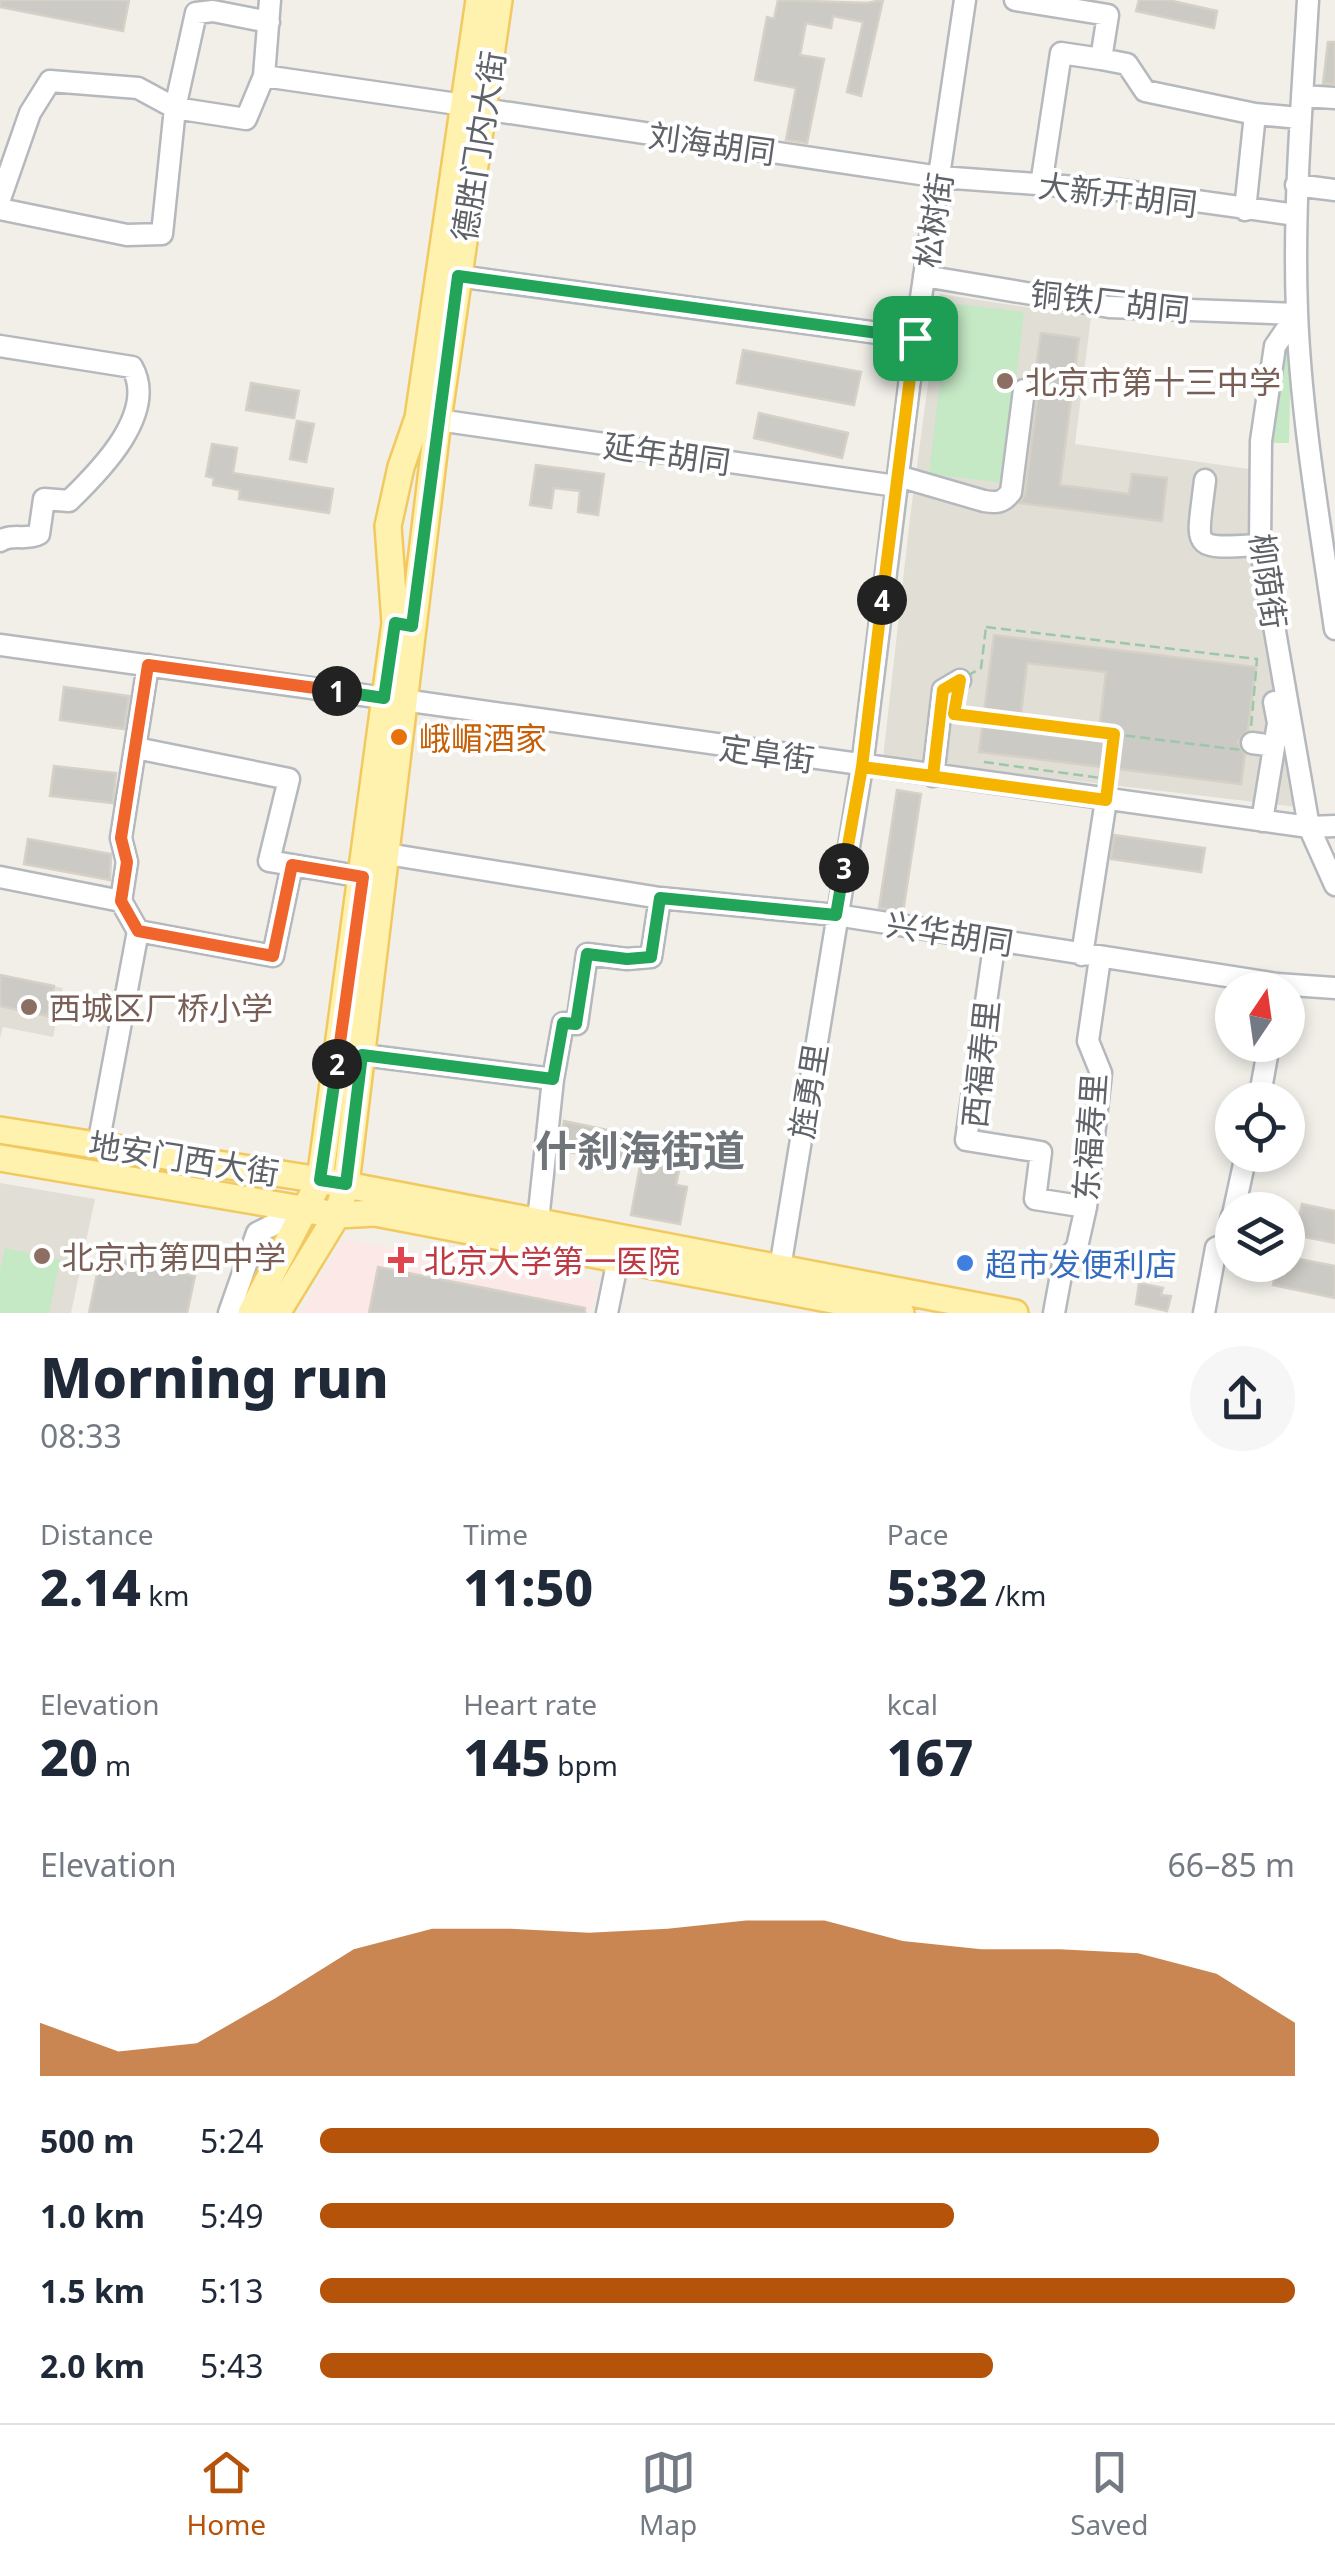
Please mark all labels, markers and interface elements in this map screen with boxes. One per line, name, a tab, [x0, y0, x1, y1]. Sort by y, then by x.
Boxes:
street label: 德胜门内大街	[442, 48, 514, 244]
street label: 刘海胡同	[646, 113, 778, 173]
street label: 大新开胡同	[1036, 163, 1200, 225]
street label: 松树街	[904, 169, 962, 271]
street label: 铜铁厂胡同	[1028, 271, 1192, 331]
pin	[873, 296, 958, 381]
icon: arrive	[888, 311, 943, 366]
place label: 北京市第十三中学	[1025, 360, 1281, 403]
marker: 北京市第十三中学	[994, 370, 1016, 392]
street label: 延年胡同	[601, 423, 733, 483]
street label: 柳荫街	[1241, 530, 1297, 632]
pin: 4	[857, 575, 907, 625]
text: 4	[874, 581, 890, 619]
pin: 1	[312, 666, 362, 716]
text: 1	[329, 672, 345, 710]
place label: 峨嵋酒家	[419, 716, 547, 759]
street label: 定阜街	[716, 725, 818, 781]
marker: 峨嵋酒家	[388, 726, 410, 748]
pin: 3	[819, 843, 869, 893]
text: 3	[836, 849, 852, 887]
street label: 兴华胡同	[883, 902, 1017, 964]
north arrow	[1215, 972, 1305, 1062]
map controls	[1215, 972, 1305, 1282]
place label: 西城区厂桥小学	[49, 986, 273, 1029]
marker: 西城区厂桥小学	[18, 996, 40, 1018]
street label: 西福寿里	[952, 998, 1008, 1130]
pin: 2	[312, 1039, 362, 1089]
street label: 旌勇里	[779, 1040, 837, 1142]
text: 2	[329, 1045, 345, 1083]
street label: 东福寿里	[1063, 1072, 1115, 1202]
button: locate	[1215, 1082, 1305, 1172]
district label: 什刹海街道	[535, 1121, 745, 1178]
street label: 地安门西大街	[86, 1122, 282, 1194]
button: layers	[1215, 1192, 1305, 1282]
place label: 北京市第四中学	[62, 1235, 286, 1278]
place label: 北京大学第一医院	[424, 1239, 680, 1282]
place label: 超市发便利店	[985, 1242, 1177, 1285]
marker: 北京市第四中学	[31, 1245, 53, 1267]
marker: 北京大学第一医院	[388, 1247, 414, 1273]
marker: 超市发便利店	[954, 1252, 976, 1274]
text: Morning run	[40, 1339, 389, 1414]
button: share	[1190, 1346, 1295, 1451]
text: 08:33	[40, 1414, 122, 1457]
text: Distance	[40, 1515, 153, 1553]
text: Time	[463, 1515, 528, 1553]
text: Pace	[887, 1515, 949, 1553]
text: 2.14	[40, 1553, 141, 1621]
text: 11:50	[463, 1553, 593, 1621]
text: 5:32	[887, 1553, 988, 1621]
text: km	[141, 1576, 189, 1614]
text: /km	[988, 1576, 1046, 1614]
text: Elevation	[40, 1685, 160, 1723]
text: Heart rate	[463, 1685, 597, 1723]
text: kcal	[887, 1685, 938, 1723]
text: 20	[40, 1723, 98, 1791]
text: 145	[463, 1723, 550, 1791]
text: 167	[887, 1723, 973, 1791]
text: m	[98, 1746, 131, 1784]
text: bpm	[550, 1746, 618, 1784]
text: Elevation	[40, 1843, 177, 1886]
text: 66–85 m	[1168, 1843, 1295, 1886]
text: 500 m	[40, 2119, 134, 2162]
text: 5:24	[200, 2119, 264, 2162]
text: 1.0 km	[40, 2194, 145, 2237]
text: 5:49	[200, 2194, 264, 2237]
text: 1.5 km	[40, 2269, 145, 2312]
text: 5:13	[200, 2269, 264, 2312]
text: 2.0 km	[40, 2344, 145, 2387]
text: 5:43	[200, 2344, 264, 2387]
tab: Home	[186, 2445, 266, 2543]
tab: Map	[639, 2445, 697, 2543]
tab: Saved	[1070, 2445, 1149, 2543]

